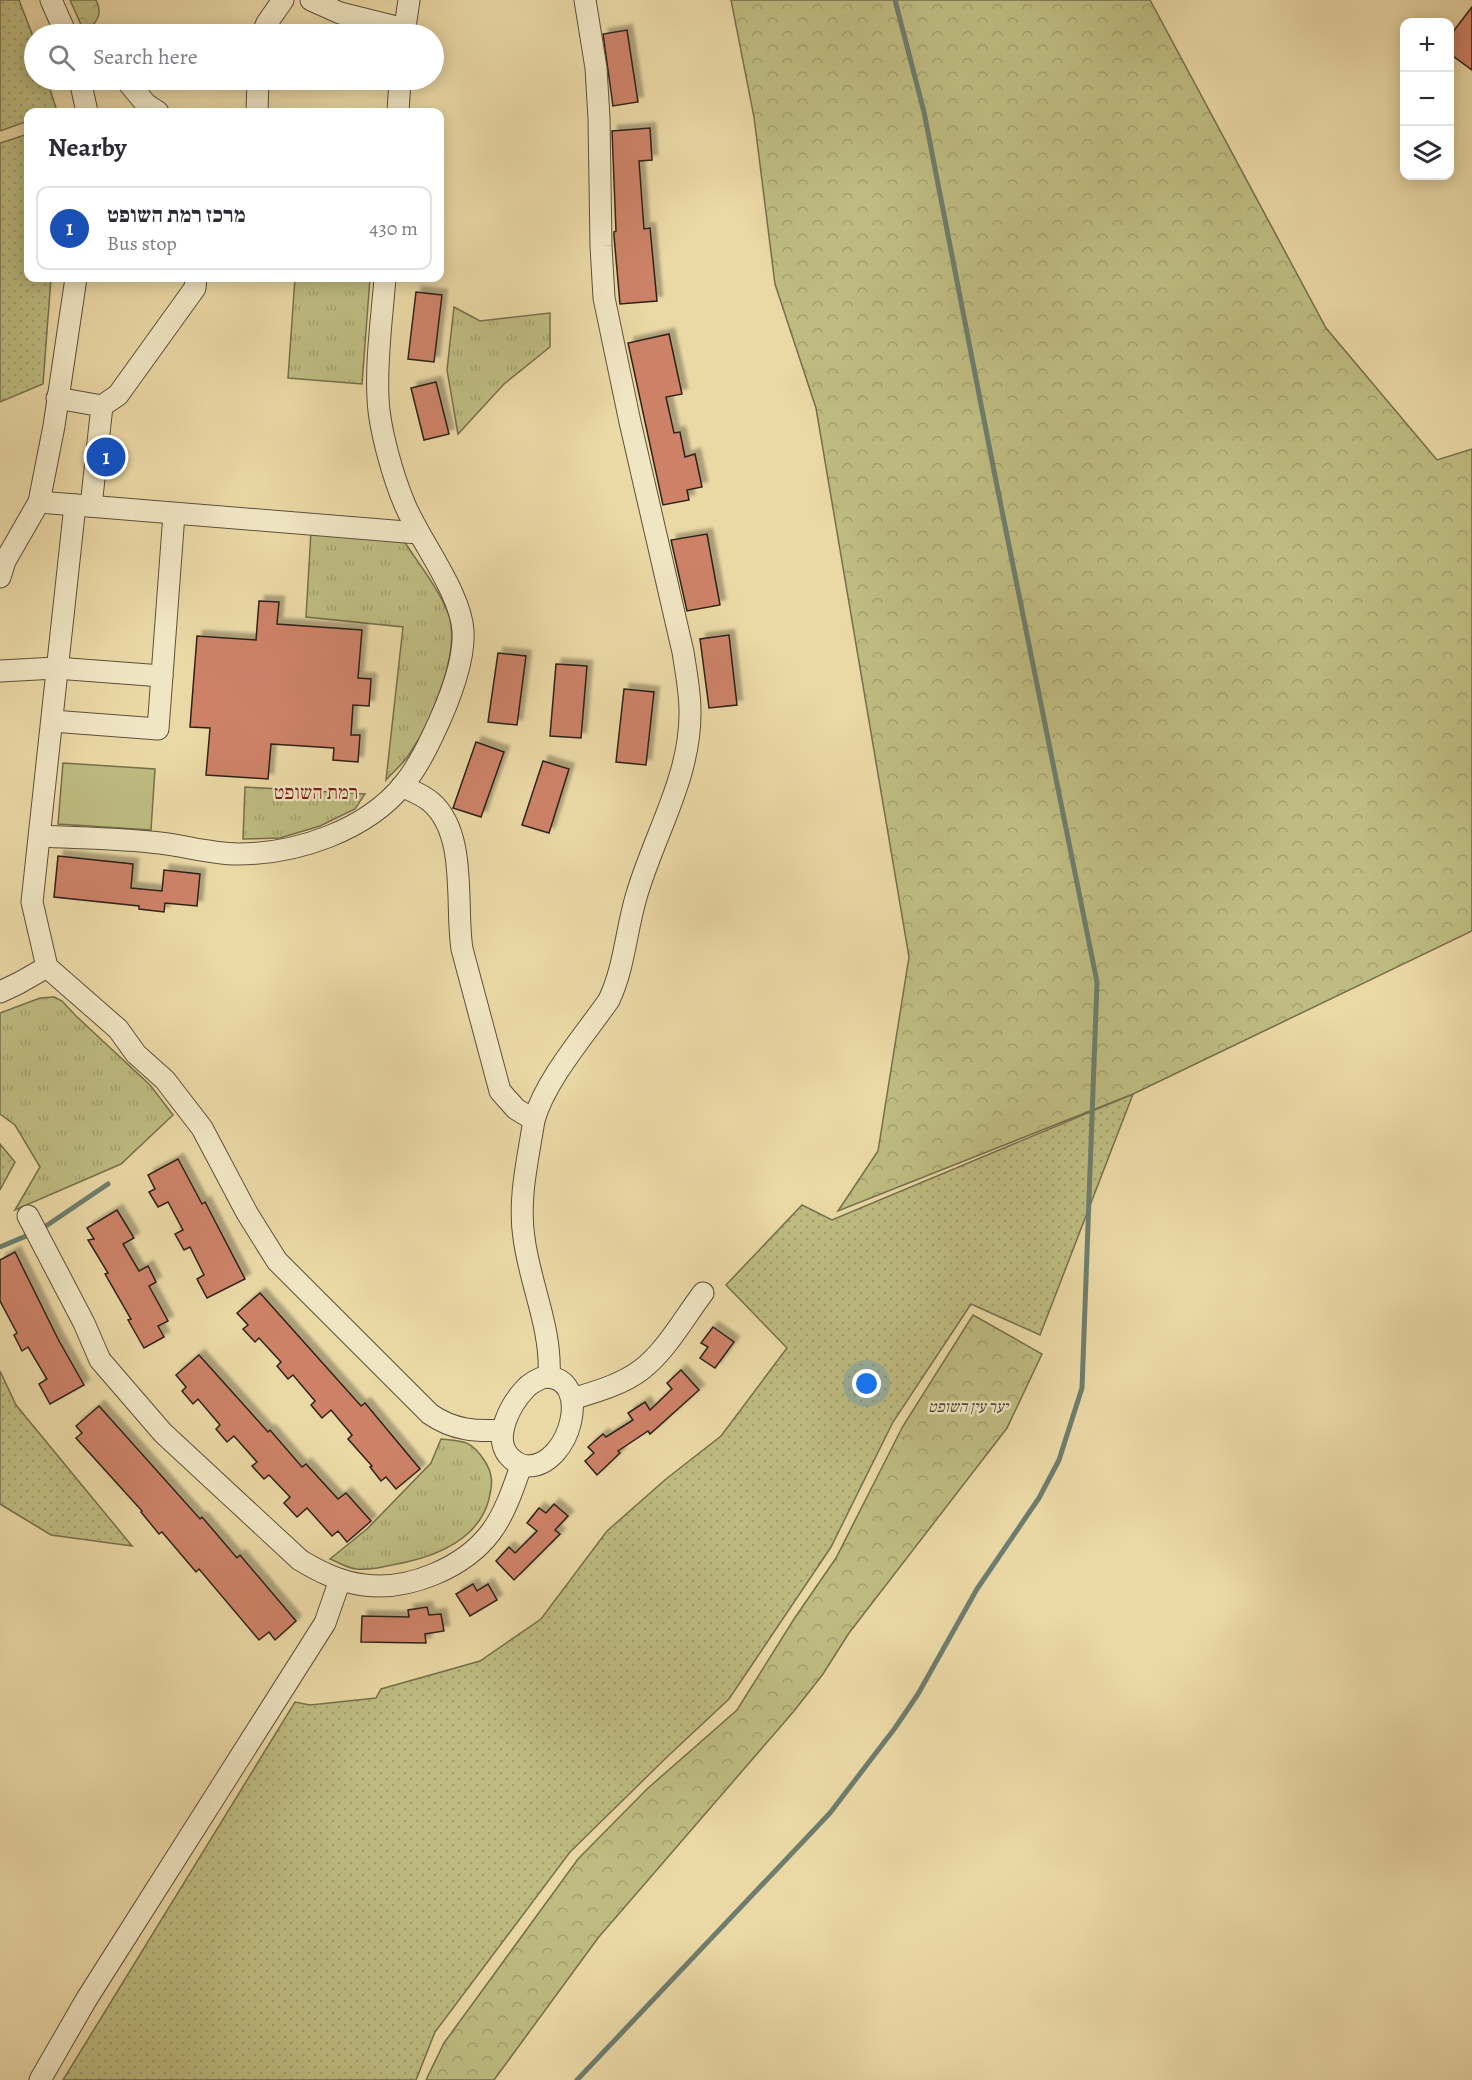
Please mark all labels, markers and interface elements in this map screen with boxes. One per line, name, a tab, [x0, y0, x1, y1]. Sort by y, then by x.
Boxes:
map controls	[1400, 18, 1454, 180]
button: +	[1400, 18, 1454, 72]
search box	[24, 24, 444, 90]
icon: search	[45, 41, 78, 74]
text: Search here	[93, 42, 198, 72]
button: −	[1400, 72, 1454, 126]
button: layers	[1400, 126, 1454, 180]
text: Nearby	[48, 130, 127, 165]
text: מרכז רמת השופט	[107, 200, 246, 230]
text: 1	[66, 215, 73, 242]
text: 430 m	[369, 215, 418, 242]
text: Bus stop	[107, 230, 177, 257]
pin: 1	[86, 434, 126, 480]
district label: רמת השופט	[274, 779, 358, 806]
your location	[852, 1369, 881, 1398]
park label: יער עין השופט	[928, 1396, 1010, 1418]

